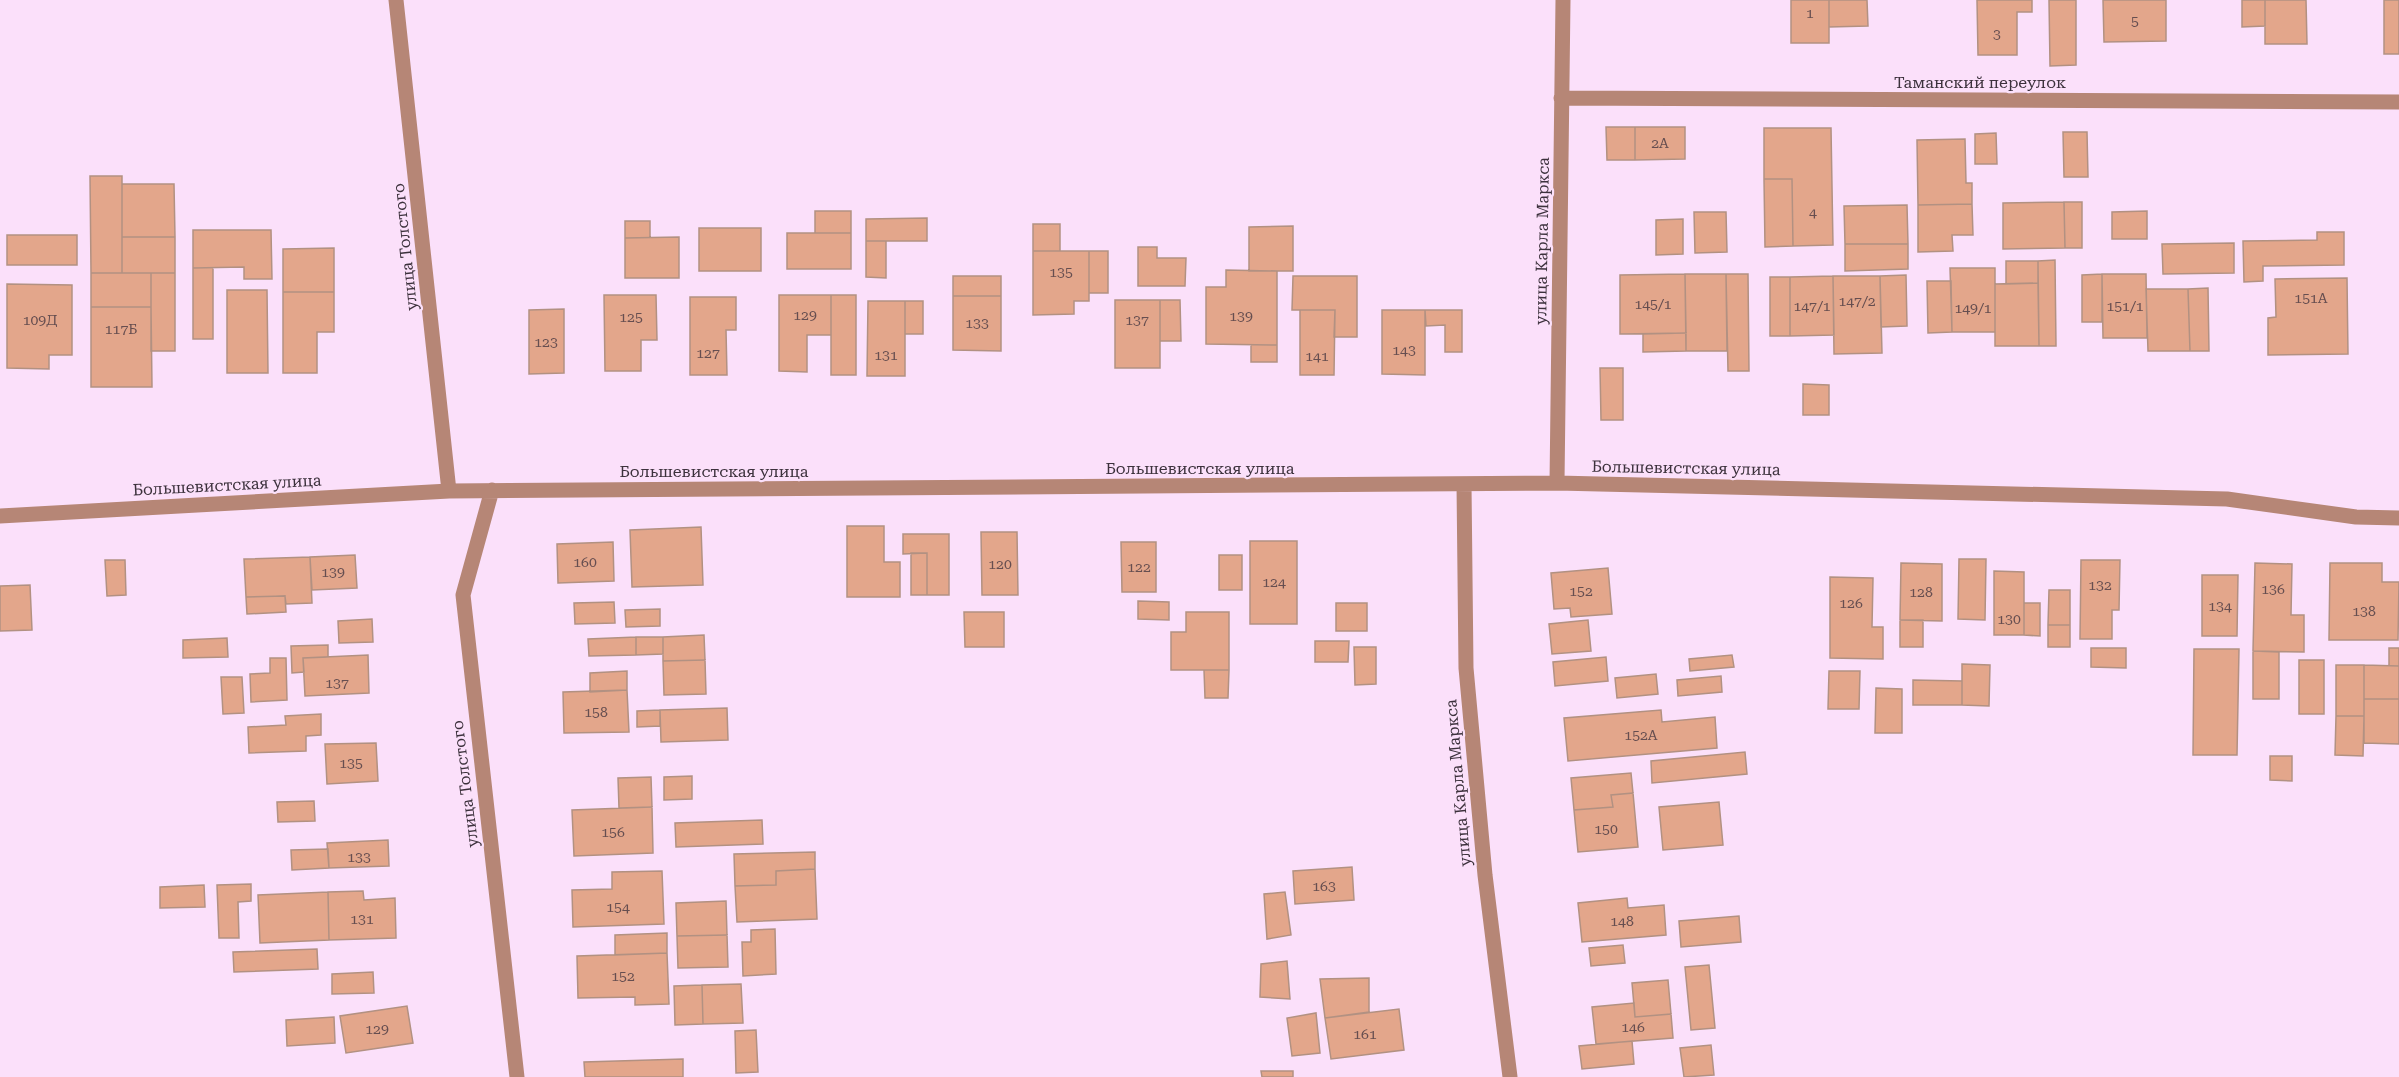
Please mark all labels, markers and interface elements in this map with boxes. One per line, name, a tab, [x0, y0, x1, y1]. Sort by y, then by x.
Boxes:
house number: 1	[1806, 5, 1814, 21]
house number: 5	[2131, 13, 2139, 29]
house number: 3	[1993, 26, 2001, 42]
street label: Таманский переулок	[1894, 73, 2066, 92]
house number: 2А	[1651, 135, 1669, 151]
street label: улица Карла Маркса	[1531, 157, 1553, 325]
street label: улица Толстого	[389, 182, 421, 312]
house number: 4	[1809, 204, 1817, 220]
house number: 135	[1049, 264, 1073, 280]
house number: 151А	[2294, 290, 2328, 306]
house number: 147/2	[1838, 293, 1876, 309]
house number: 145/1	[1634, 296, 1672, 312]
house number: 147/1	[1793, 298, 1831, 314]
house number: 151/1	[2106, 298, 2144, 314]
house number: 149/1	[1954, 300, 1992, 316]
house number: 129	[793, 307, 817, 323]
house number: 139	[1229, 308, 1253, 324]
house number: 125	[619, 309, 643, 325]
house number: 109Д	[23, 312, 57, 328]
house number: 137	[1125, 312, 1149, 328]
house number: 133	[965, 315, 989, 331]
house number: 117Б	[105, 321, 137, 337]
house number: 123	[534, 334, 558, 350]
house number: 143	[1392, 342, 1416, 358]
house number: 127	[696, 345, 720, 361]
house number: 131	[874, 347, 898, 363]
house number: 141	[1305, 348, 1329, 364]
street label: Большевистская улица	[1591, 457, 1781, 479]
street label: Большевистская улица	[1106, 459, 1295, 478]
street label: Большевистская улица	[620, 462, 809, 481]
street label: Большевистская улица	[132, 471, 322, 499]
house number: 160	[573, 554, 597, 570]
house number: 120	[988, 556, 1012, 572]
house number: 122	[1127, 559, 1151, 575]
house number: 139	[321, 564, 345, 580]
house number: 124	[1262, 574, 1286, 590]
house number: 132	[2088, 577, 2112, 593]
house number: 136	[2261, 581, 2285, 597]
house number: 152	[1569, 583, 1593, 599]
house number: 128	[1909, 584, 1933, 600]
house number: 126	[1839, 595, 1863, 611]
house number: 134	[2208, 598, 2232, 614]
house number: 138	[2352, 603, 2376, 619]
house number: 130	[1997, 611, 2021, 627]
house number: 137	[325, 675, 349, 691]
street label: улица Карла Маркса	[1441, 698, 1475, 867]
house number: 158	[584, 704, 608, 720]
street label: улица Толстого	[448, 719, 482, 849]
house number: 152А	[1624, 727, 1658, 743]
house number: 135	[339, 755, 363, 771]
house number: 150	[1594, 821, 1618, 837]
house number: 156	[601, 824, 625, 840]
house number: 133	[347, 849, 371, 865]
house number: 163	[1312, 878, 1336, 894]
house number: 154	[606, 899, 630, 915]
house number: 131	[350, 911, 374, 927]
house number: 148	[1610, 913, 1634, 929]
house number: 152	[611, 968, 635, 984]
house number: 146	[1621, 1019, 1645, 1035]
house number: 129	[365, 1021, 389, 1037]
house number: 161	[1353, 1026, 1377, 1042]

